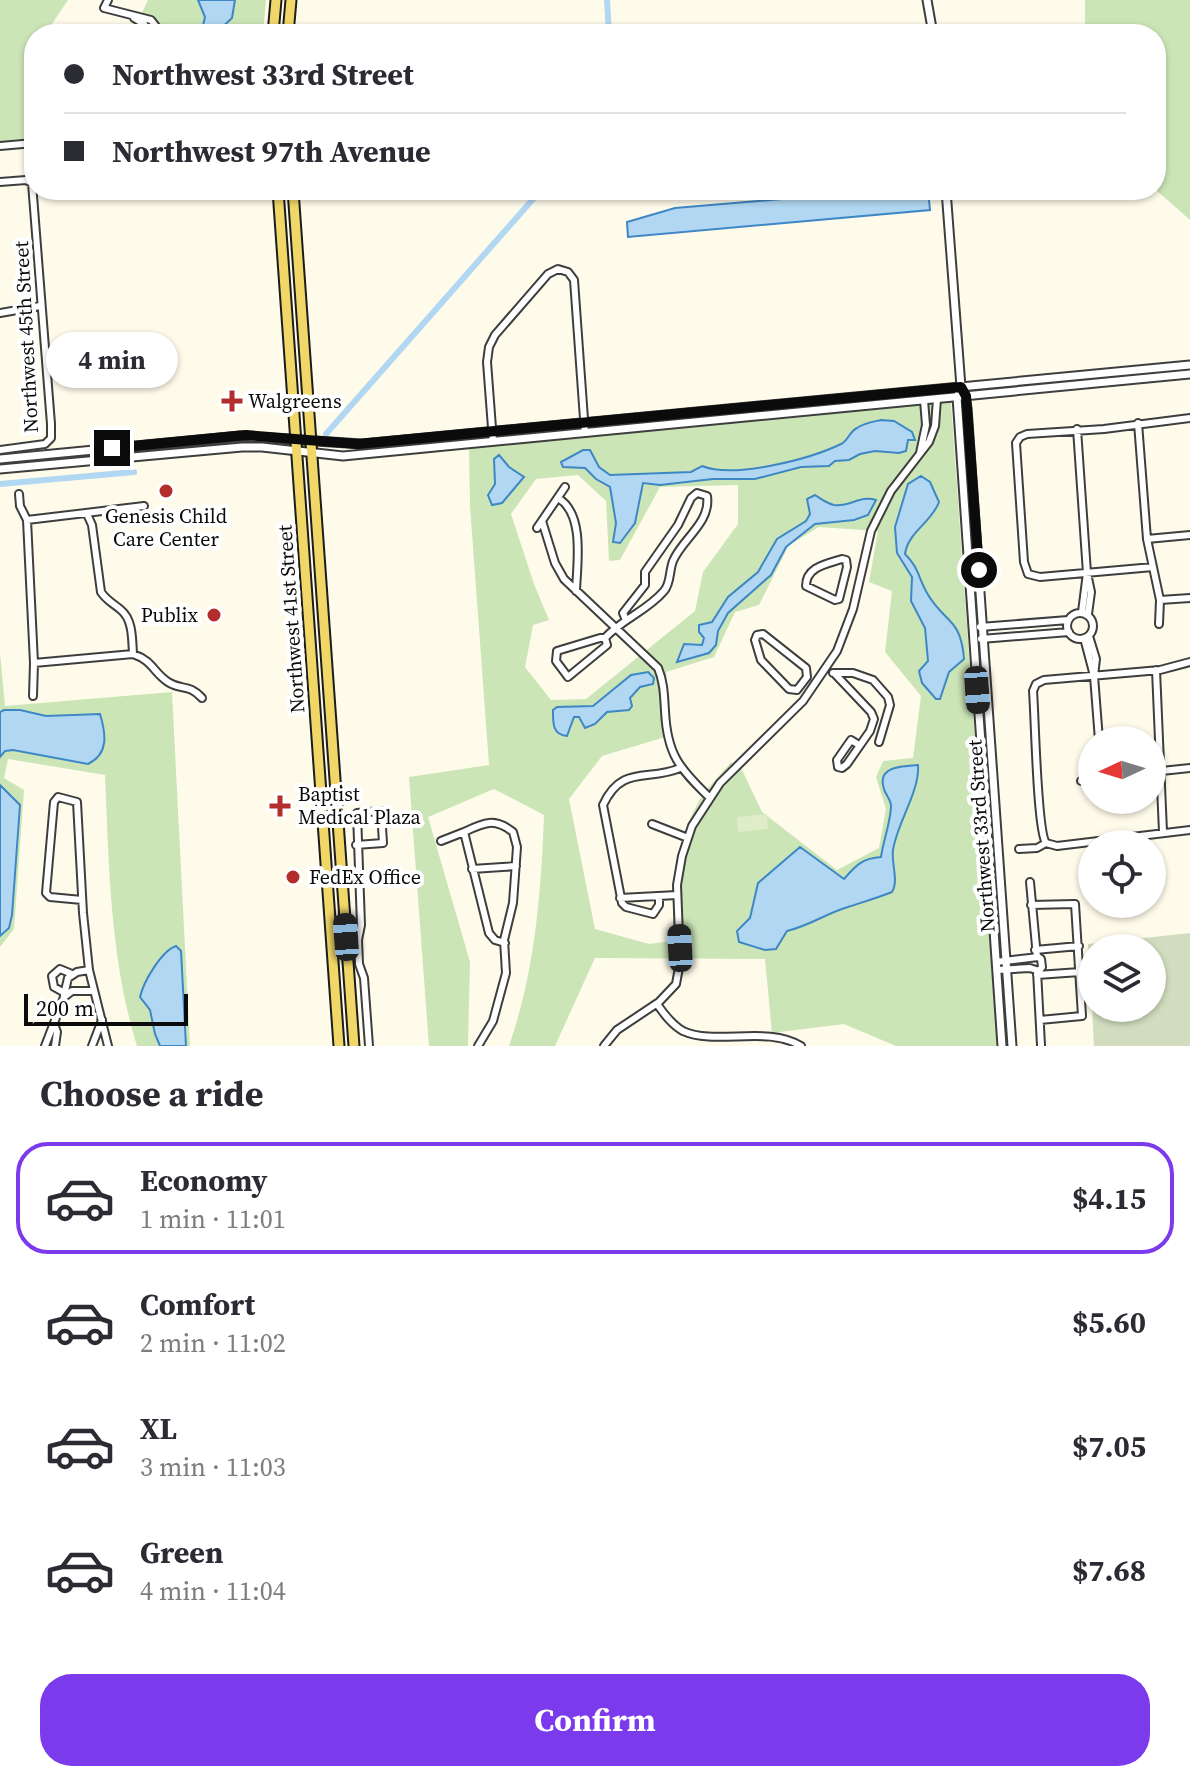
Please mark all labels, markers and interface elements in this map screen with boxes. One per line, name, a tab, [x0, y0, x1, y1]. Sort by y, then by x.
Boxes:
text: Northwest 33rd Street	[112, 54, 414, 95]
text: Northwest 97th Avenue	[112, 131, 431, 172]
street label: Northwest 45th Street	[7, 240, 45, 434]
callout: 4 min	[46, 332, 178, 388]
text: 4 min	[78, 342, 146, 378]
place label: Walgreens	[248, 387, 342, 415]
marker: Walgreens	[223, 392, 241, 410]
route end	[94, 430, 130, 466]
marker: Genesis Child Care Center	[157, 482, 175, 500]
place label: Genesis Child Care Center	[105, 502, 228, 553]
street label: Northwest 41st Street	[270, 523, 312, 714]
route start	[961, 552, 997, 588]
place label: Publix	[141, 601, 198, 629]
marker: Publix	[205, 606, 223, 624]
car	[963, 665, 991, 715]
north arrow	[1078, 726, 1166, 814]
map controls	[1078, 726, 1166, 1022]
street label: Northwest 33rd Street	[960, 738, 1002, 933]
place label: Baptist Medical Plaza	[298, 780, 422, 831]
marker: Baptist Medical Plaza	[269, 795, 291, 817]
button: locate	[1078, 830, 1166, 918]
place label: FedEx Office	[309, 863, 421, 891]
marker: FedEx Office	[284, 868, 302, 886]
car	[332, 912, 360, 962]
car	[667, 923, 693, 973]
button: layers	[1078, 934, 1166, 1022]
scale bar	[24, 990, 188, 1026]
text: 200 m	[36, 993, 94, 1023]
text: Choose a ride	[40, 1069, 263, 1118]
text: Economy	[140, 1160, 268, 1201]
icon: car	[44, 1162, 116, 1234]
text: $4.15	[1072, 1178, 1146, 1219]
text: 1 min · 11:01	[140, 1201, 286, 1237]
text: Comfort	[140, 1284, 255, 1325]
icon: car	[44, 1286, 116, 1358]
text: $5.60	[1072, 1302, 1146, 1343]
text: 2 min · 11:02	[140, 1325, 286, 1361]
text: XL	[140, 1408, 177, 1449]
icon: car	[44, 1410, 116, 1482]
text: $7.05	[1072, 1426, 1146, 1467]
text: 3 min · 11:03	[140, 1449, 286, 1485]
text: Green	[140, 1532, 223, 1573]
icon: car	[44, 1534, 116, 1606]
text: $7.68	[1072, 1550, 1146, 1591]
text: 4 min · 11:04	[140, 1573, 286, 1609]
button: Confirm	[40, 1674, 1150, 1766]

